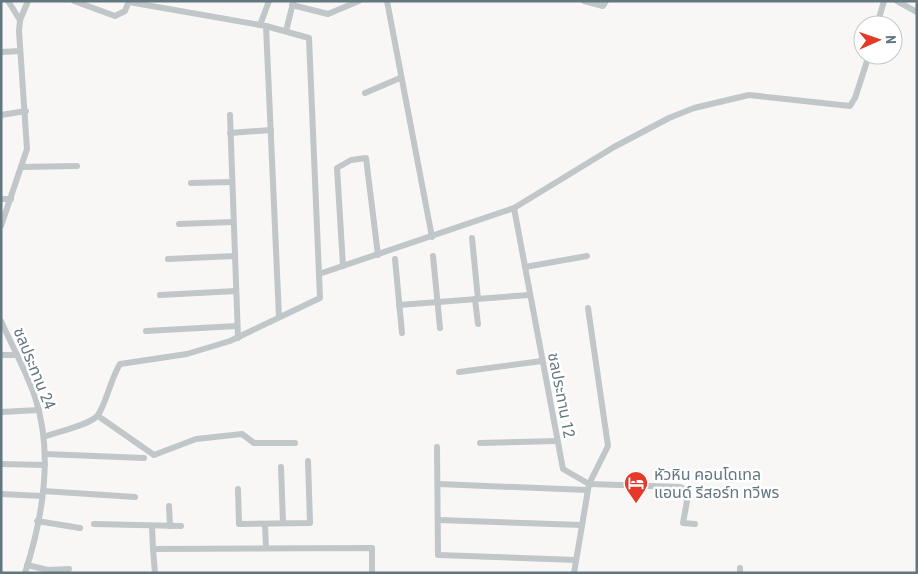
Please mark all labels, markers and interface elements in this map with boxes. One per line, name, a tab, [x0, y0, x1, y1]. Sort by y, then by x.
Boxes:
north arrow	[853, 15, 903, 65]
text: N	[883, 35, 899, 44]
street label: ชลประทาน 24	[10, 325, 60, 412]
street label: ชลประทาน 12	[544, 351, 579, 439]
place label: หัวหิน คอนโดเทล แอนด์ รีสอร์ท ทวีพร	[654, 465, 780, 502]
hotel icon: หัวหิน คอนโดเทล แอนด์ รีสอร์ท ทวีพร	[623, 470, 649, 504]

